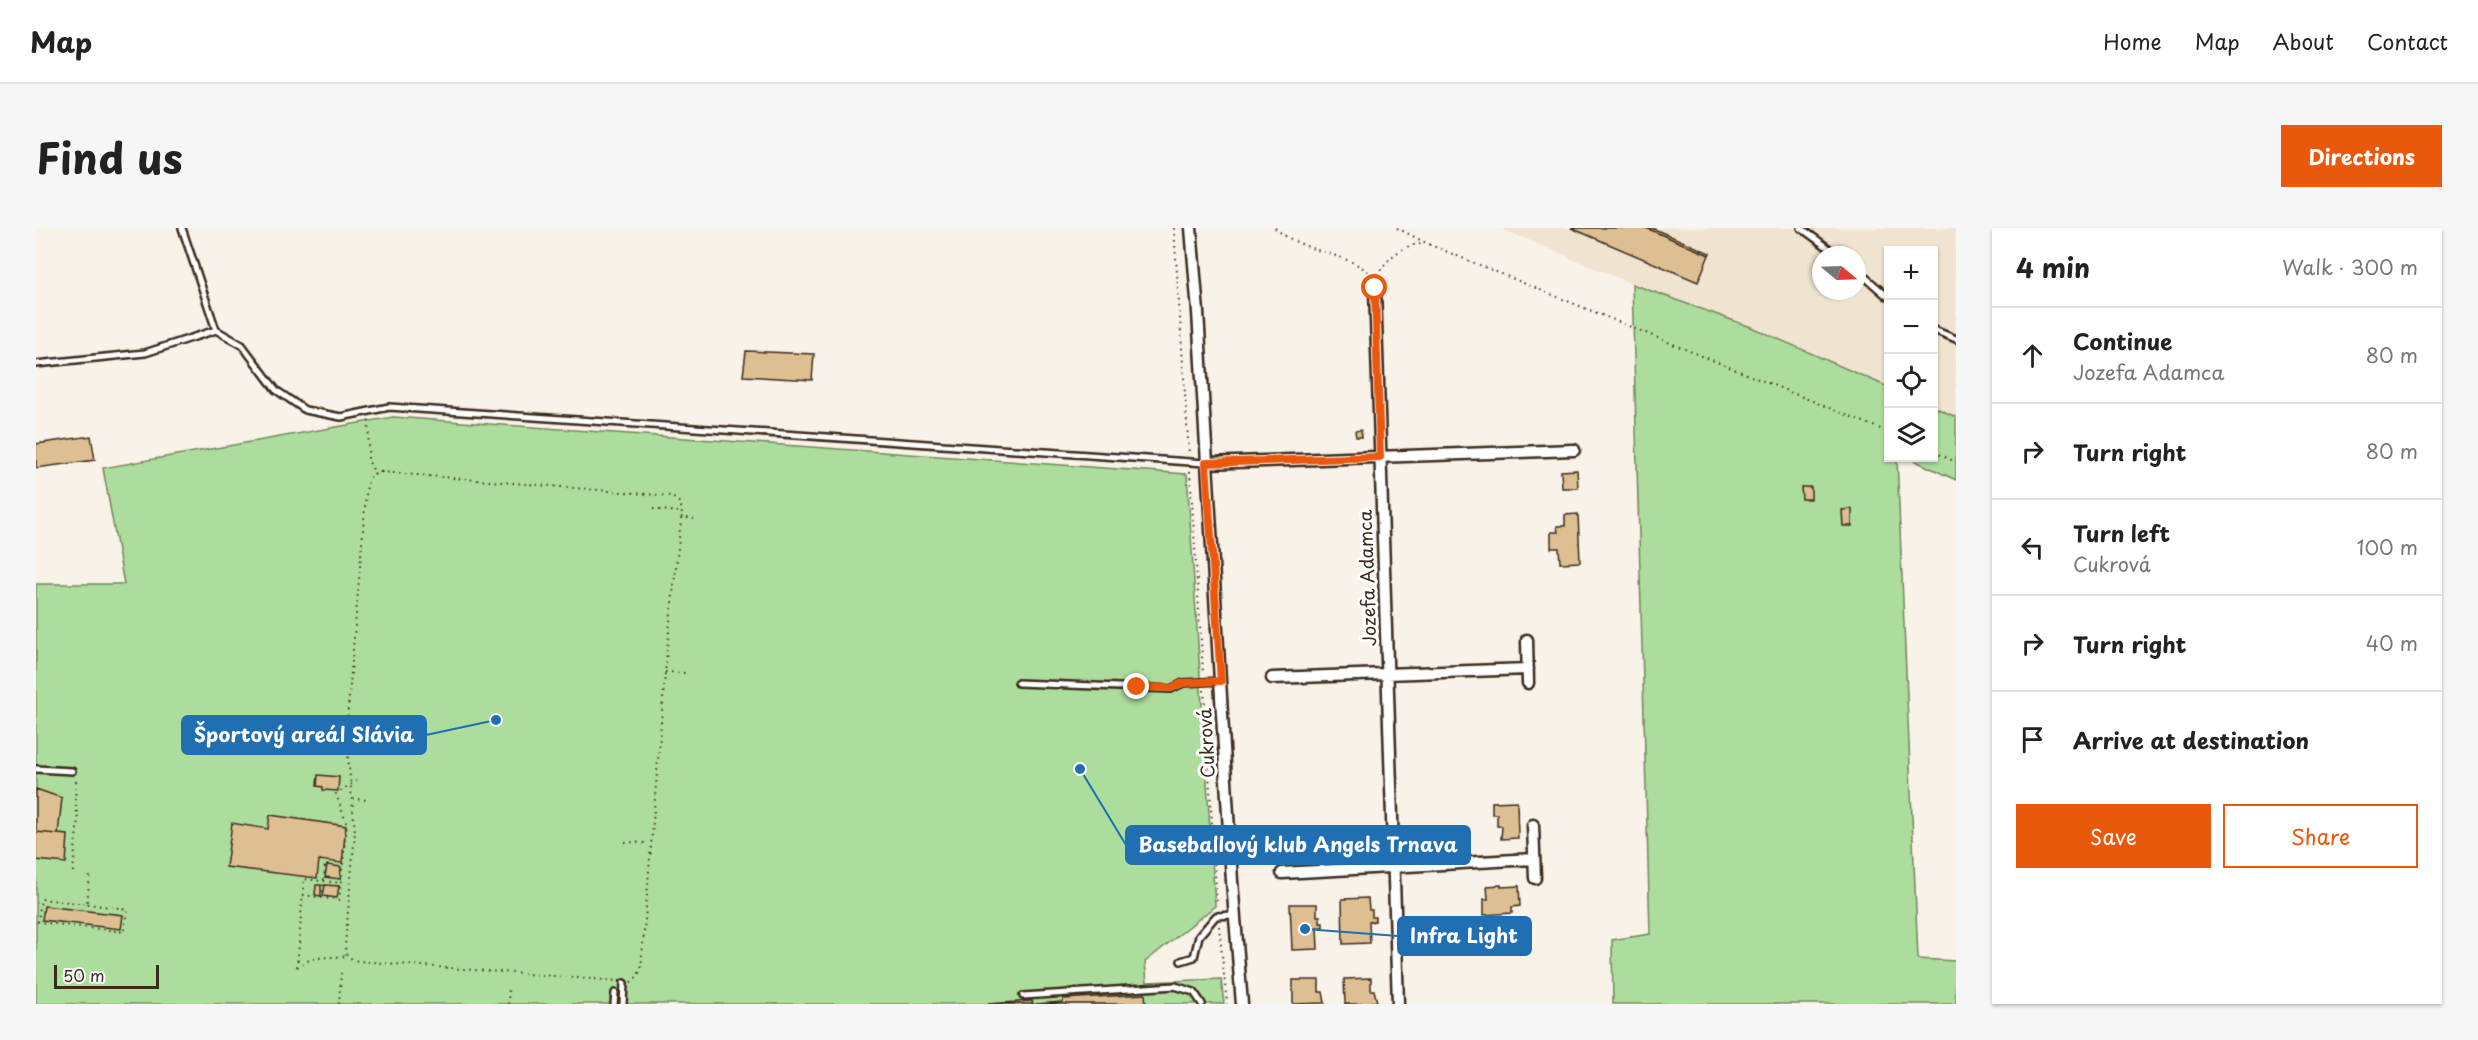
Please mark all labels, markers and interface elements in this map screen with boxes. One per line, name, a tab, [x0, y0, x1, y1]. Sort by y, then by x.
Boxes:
text: Map	[30, 20, 92, 63]
text: Home	[2103, 25, 2162, 57]
text: Map	[2195, 25, 2240, 57]
text: About	[2273, 25, 2334, 57]
text: Contact	[2367, 25, 2448, 57]
text: Find us	[36, 125, 183, 188]
button: Directions	[2281, 125, 2442, 187]
north arrow	[1812, 246, 1866, 300]
map controls	[1884, 246, 1938, 462]
button: +	[1884, 246, 1938, 300]
text: 4 min	[2016, 248, 2090, 287]
text: Walk · 300 m	[2282, 252, 2418, 282]
route start	[1361, 274, 1387, 300]
button: −	[1884, 300, 1938, 354]
text: Continue	[2073, 324, 2172, 357]
icon: ahead	[2016, 339, 2049, 372]
text: 80 m	[2366, 340, 2418, 370]
button: locate	[1884, 354, 1938, 408]
text: Jozefa Adamca	[2073, 357, 2224, 387]
button: layers	[1884, 408, 1938, 462]
icon: right	[2016, 435, 2049, 468]
text: Turn right	[2073, 435, 2186, 468]
text: 80 m	[2366, 436, 2418, 466]
street label: Jozefa Adamca	[1351, 509, 1382, 647]
text: Turn left	[2073, 516, 2170, 549]
icon: left	[2016, 531, 2049, 564]
text: 100 m	[2357, 532, 2418, 562]
text: Cukrová	[2073, 549, 2151, 579]
icon: right	[2016, 627, 2049, 660]
text: Turn right	[2073, 627, 2186, 660]
text: 40 m	[2366, 628, 2418, 658]
route end	[1123, 673, 1149, 699]
street label: Cukrová	[1190, 707, 1221, 779]
callout: Športový areál Slávia	[182, 716, 426, 754]
text: Športový areál Slávia	[194, 719, 414, 749]
icon: arrive	[2016, 723, 2049, 756]
text: Arrive at destination	[2073, 723, 2309, 756]
button: Save	[2016, 804, 2211, 868]
button: Share	[2223, 804, 2418, 868]
callout: Baseballový klub Angels Trnava	[1126, 826, 1470, 864]
text: Baseballový klub Angels Trnava	[1138, 829, 1458, 859]
callout: Infra Light	[1398, 917, 1531, 955]
text: Infra Light	[1410, 920, 1518, 950]
scale bar	[54, 962, 159, 990]
text: 50 m	[63, 963, 104, 987]

